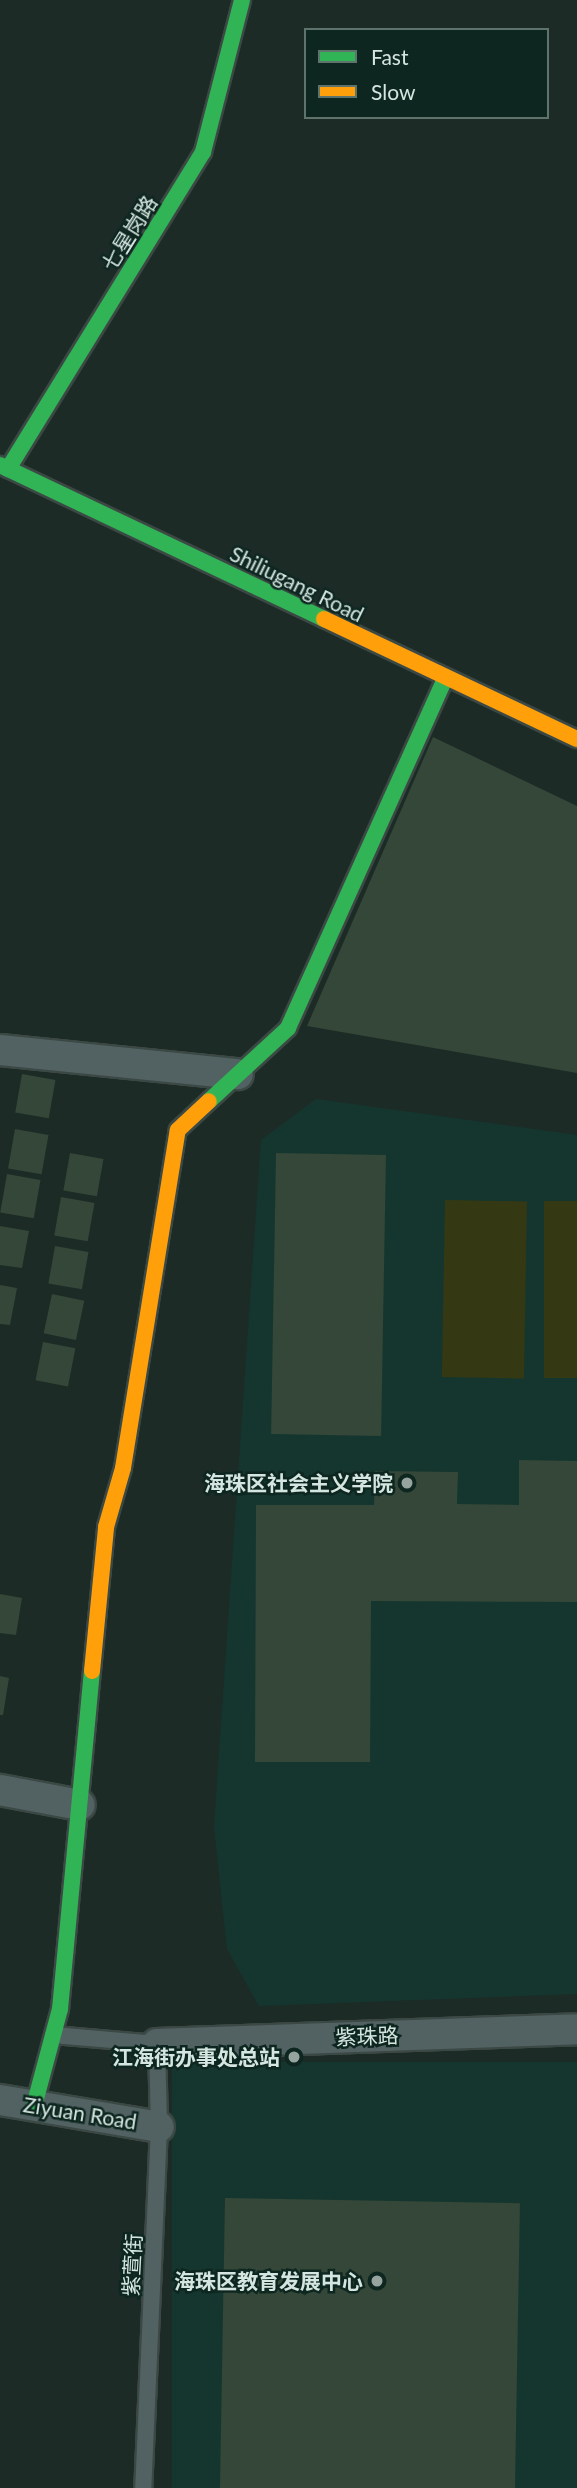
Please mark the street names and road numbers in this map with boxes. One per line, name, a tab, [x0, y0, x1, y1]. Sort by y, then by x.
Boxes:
street label: 七星岗路	[96, 191, 162, 275]
street label: Shiliugang Road	[226, 541, 368, 627]
street label: 紫珠路	[335, 2022, 399, 2050]
street label: Ziyuan Road	[22, 2092, 138, 2134]
street label: 紫萱街	[118, 2233, 146, 2297]

